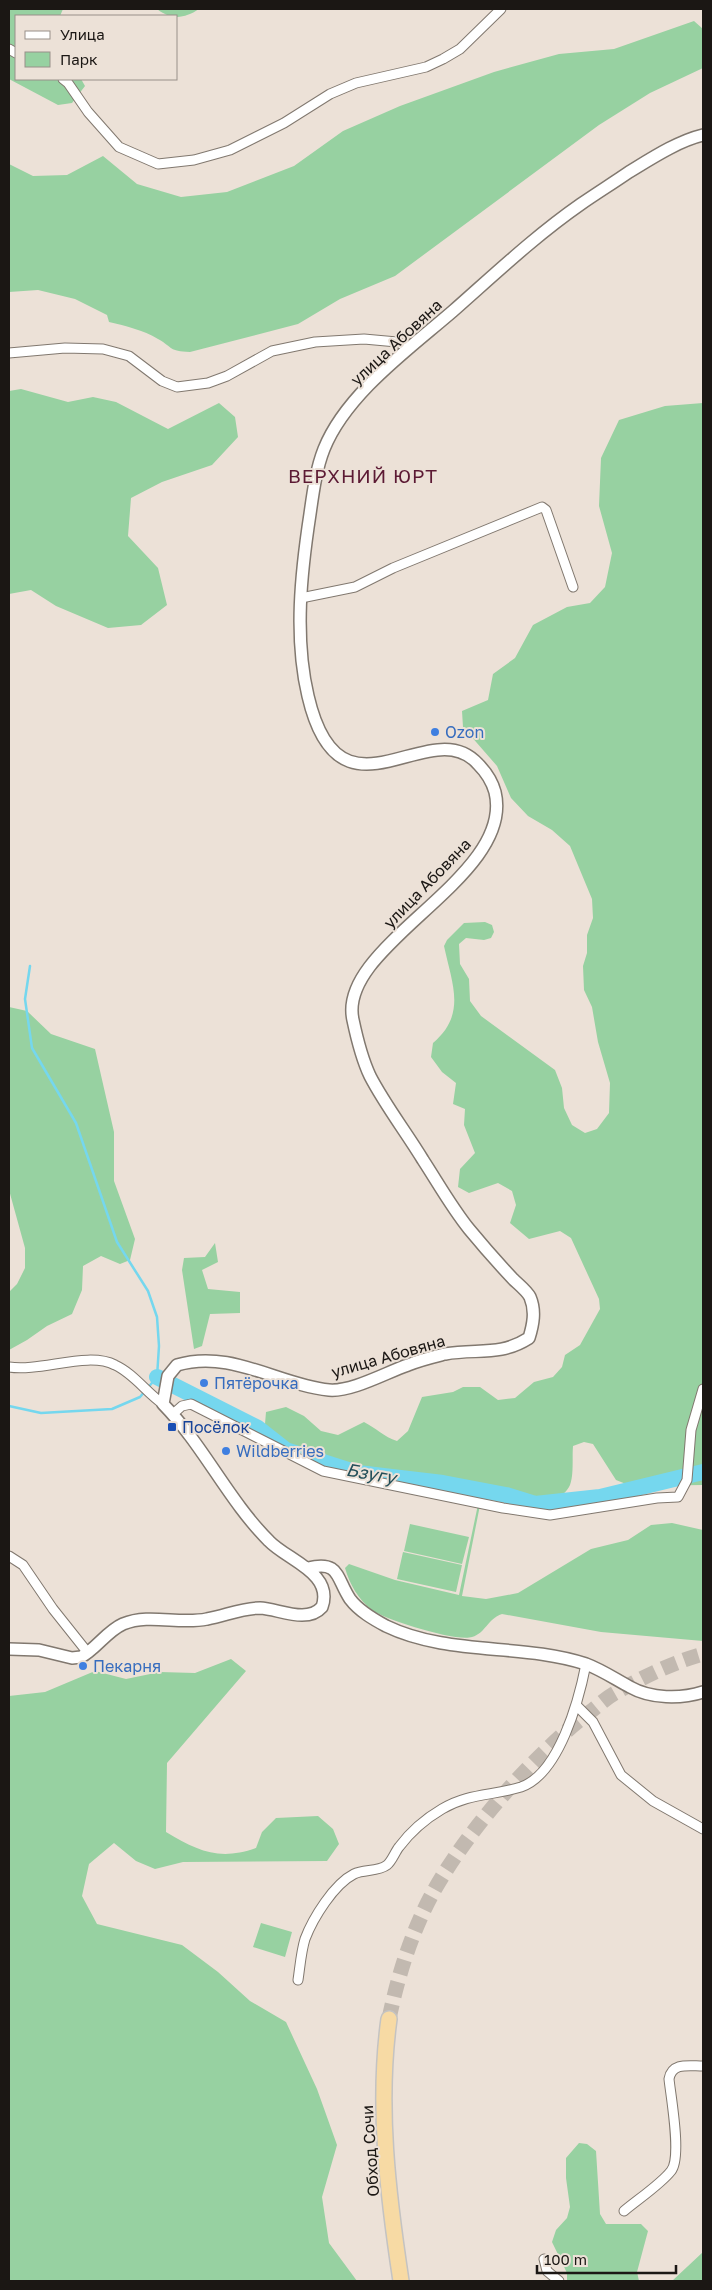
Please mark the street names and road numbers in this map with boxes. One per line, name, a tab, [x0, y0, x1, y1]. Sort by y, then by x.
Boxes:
street label: улица Абовяна	[346, 295, 446, 389]
street label: улица Абовяна	[379, 834, 475, 932]
street label: улица Абовяна	[329, 1330, 447, 1382]
street label: Обход Сочи	[357, 2105, 383, 2197]

